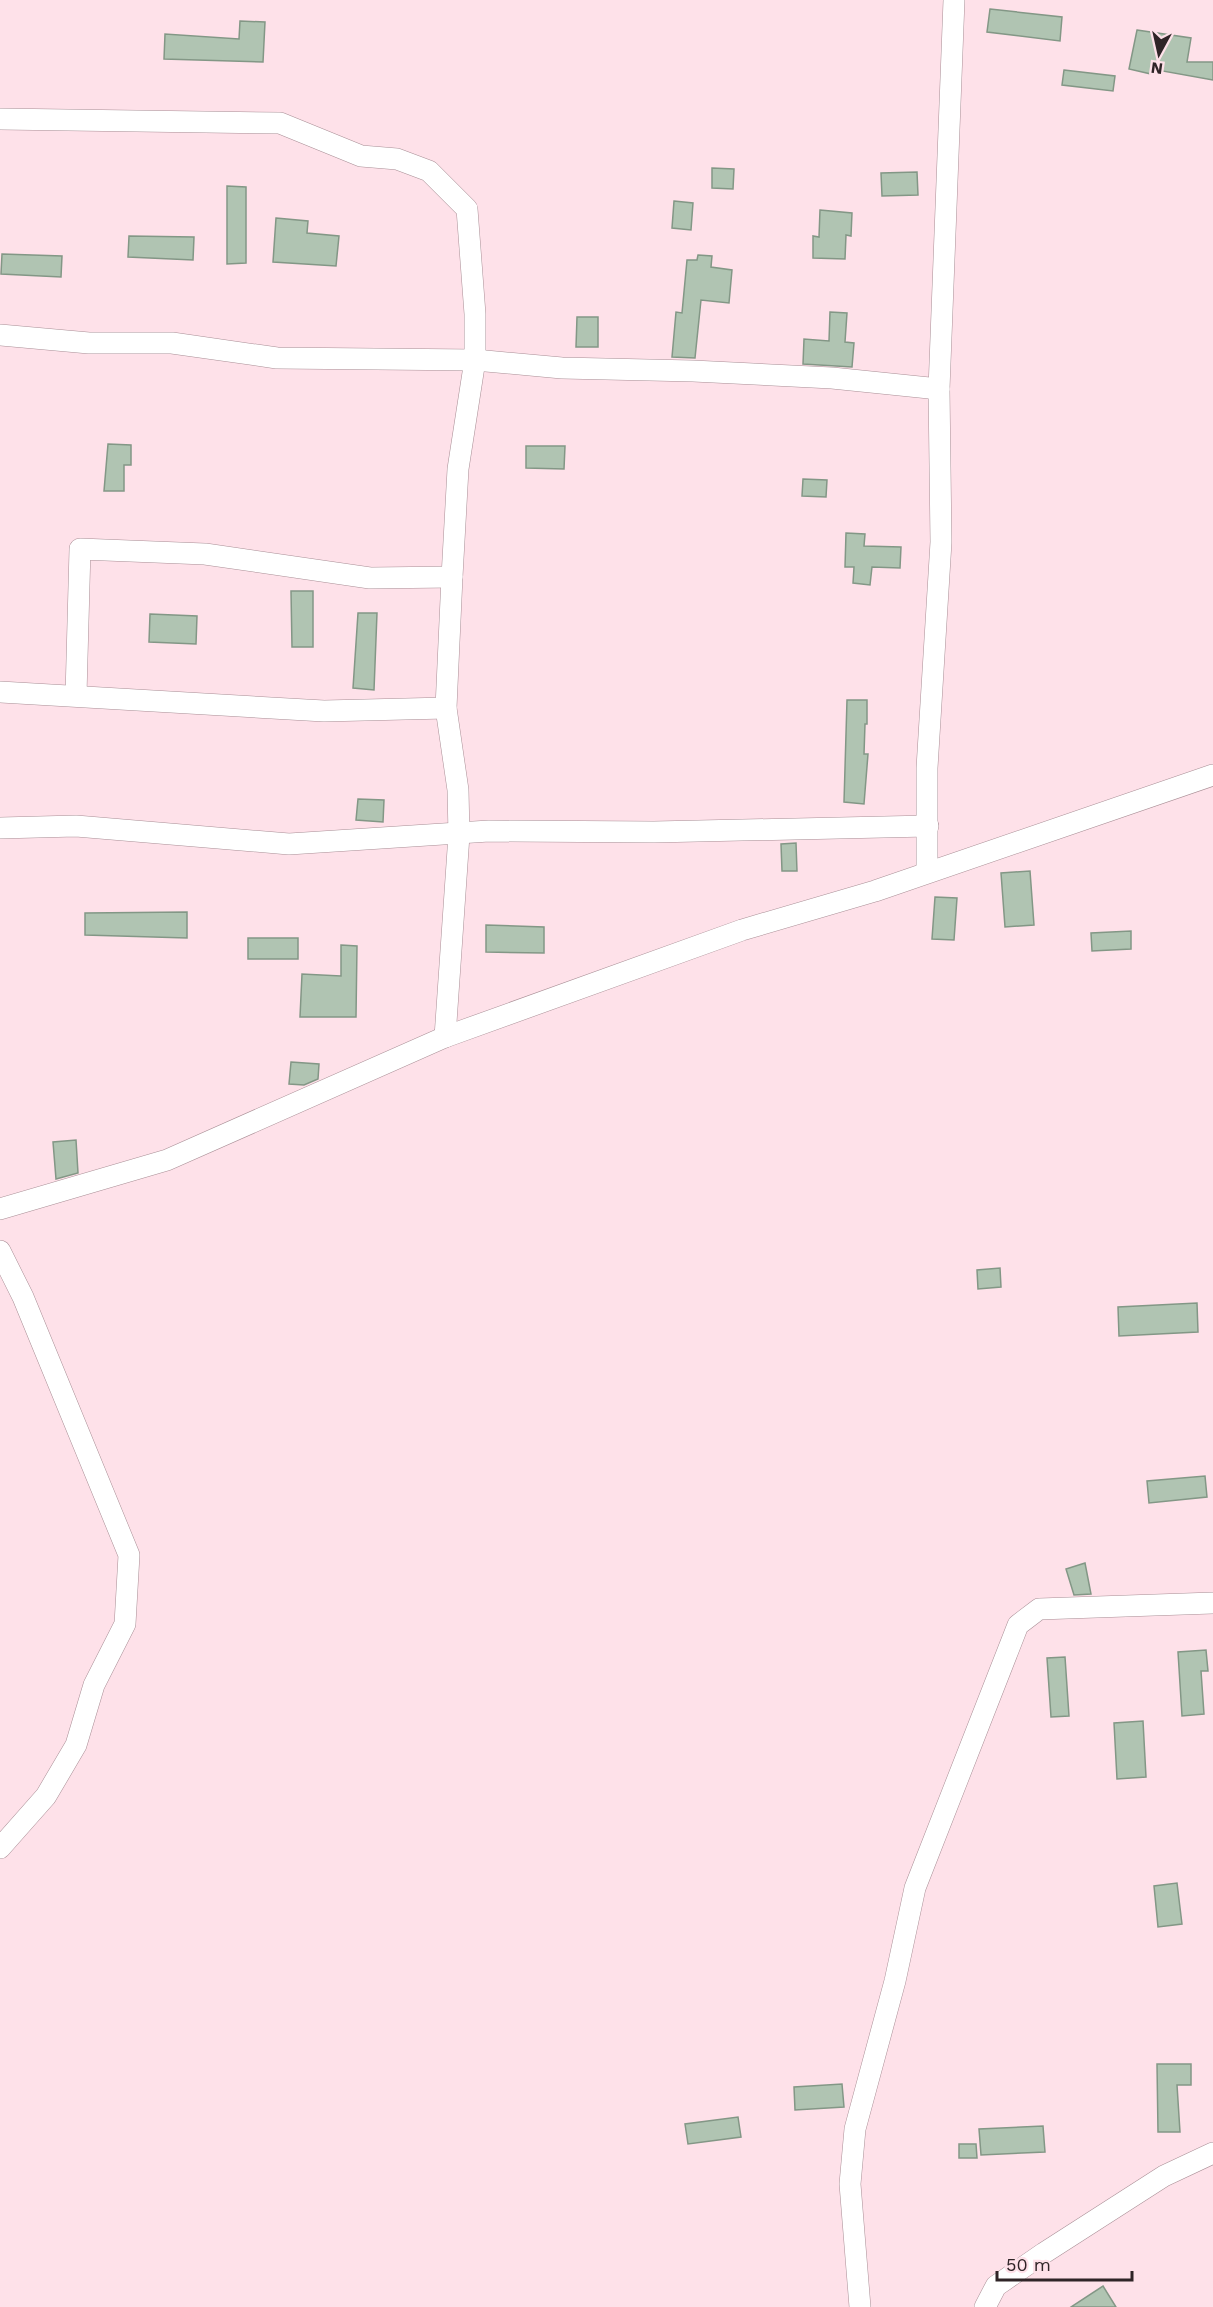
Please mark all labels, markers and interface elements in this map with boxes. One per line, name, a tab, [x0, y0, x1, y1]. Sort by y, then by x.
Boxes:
north arrow	[1129, 24, 1189, 84]
text: N	[1150, 58, 1164, 79]
scale bar	[997, 2244, 1132, 2282]
text: 50 m	[1006, 2254, 1051, 2275]

